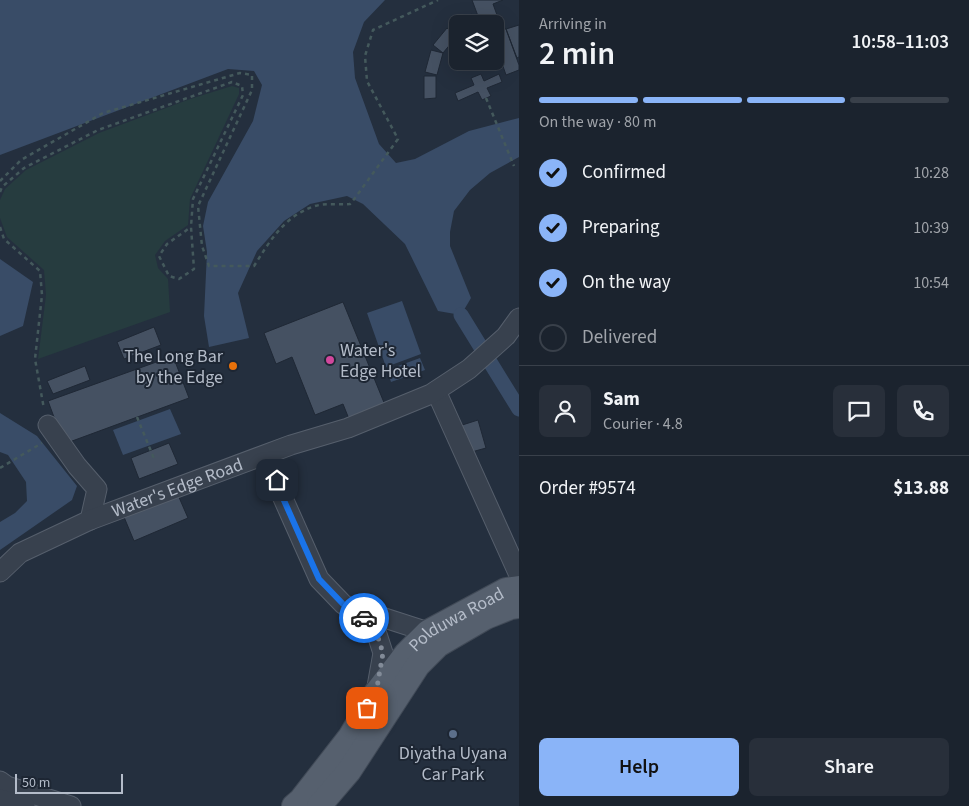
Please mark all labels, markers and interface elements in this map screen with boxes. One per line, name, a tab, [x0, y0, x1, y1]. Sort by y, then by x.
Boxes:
text: Arriving in	[539, 13, 607, 35]
map controls	[449, 15, 504, 70]
button: layers	[449, 15, 504, 70]
text: 10:58–11:03	[851, 29, 949, 56]
text: 2 min	[539, 31, 615, 77]
text: On the way · 80 m	[539, 111, 656, 133]
icon: check	[539, 159, 567, 187]
text: Confirmed	[582, 159, 666, 186]
text: 10:28	[913, 162, 949, 184]
icon: check	[539, 214, 567, 242]
text: Preparing	[582, 214, 660, 241]
text: 10:39	[913, 217, 949, 239]
icon: check	[539, 269, 567, 297]
text: On the way	[582, 269, 671, 296]
text: 10:54	[913, 272, 949, 294]
text: Delivered	[582, 324, 657, 351]
place label: Water's Edge Hotel	[340, 338, 421, 384]
place label: The Long Bar by the Edge	[124, 344, 224, 390]
marker: Water's Edge Hotel	[324, 354, 336, 366]
marker: The Long Bar by the Edge	[227, 360, 239, 372]
button: person	[539, 385, 591, 437]
button: chat	[833, 385, 885, 437]
button: phone	[897, 385, 949, 437]
text: Sam	[603, 386, 640, 413]
text: Courier · 4.8	[603, 413, 683, 435]
street label: Water's Edge Road	[108, 452, 247, 524]
pin	[256, 459, 298, 501]
icon: home	[263, 466, 291, 494]
text: Order #9574	[539, 475, 636, 502]
text: $13.88	[893, 475, 949, 502]
street label: Polduwa Road	[403, 581, 509, 658]
courier	[339, 593, 389, 643]
icon: car	[350, 604, 378, 632]
pin	[346, 687, 388, 729]
icon: bag	[353, 694, 381, 722]
marker: Diyatha Uyana Car Park	[447, 728, 459, 740]
button: Help	[539, 738, 739, 796]
button: Share	[749, 738, 949, 796]
place label: Diyatha Uyana Car Park	[399, 741, 507, 787]
scale bar	[15, 771, 122, 794]
text: 50 m	[22, 773, 50, 793]

